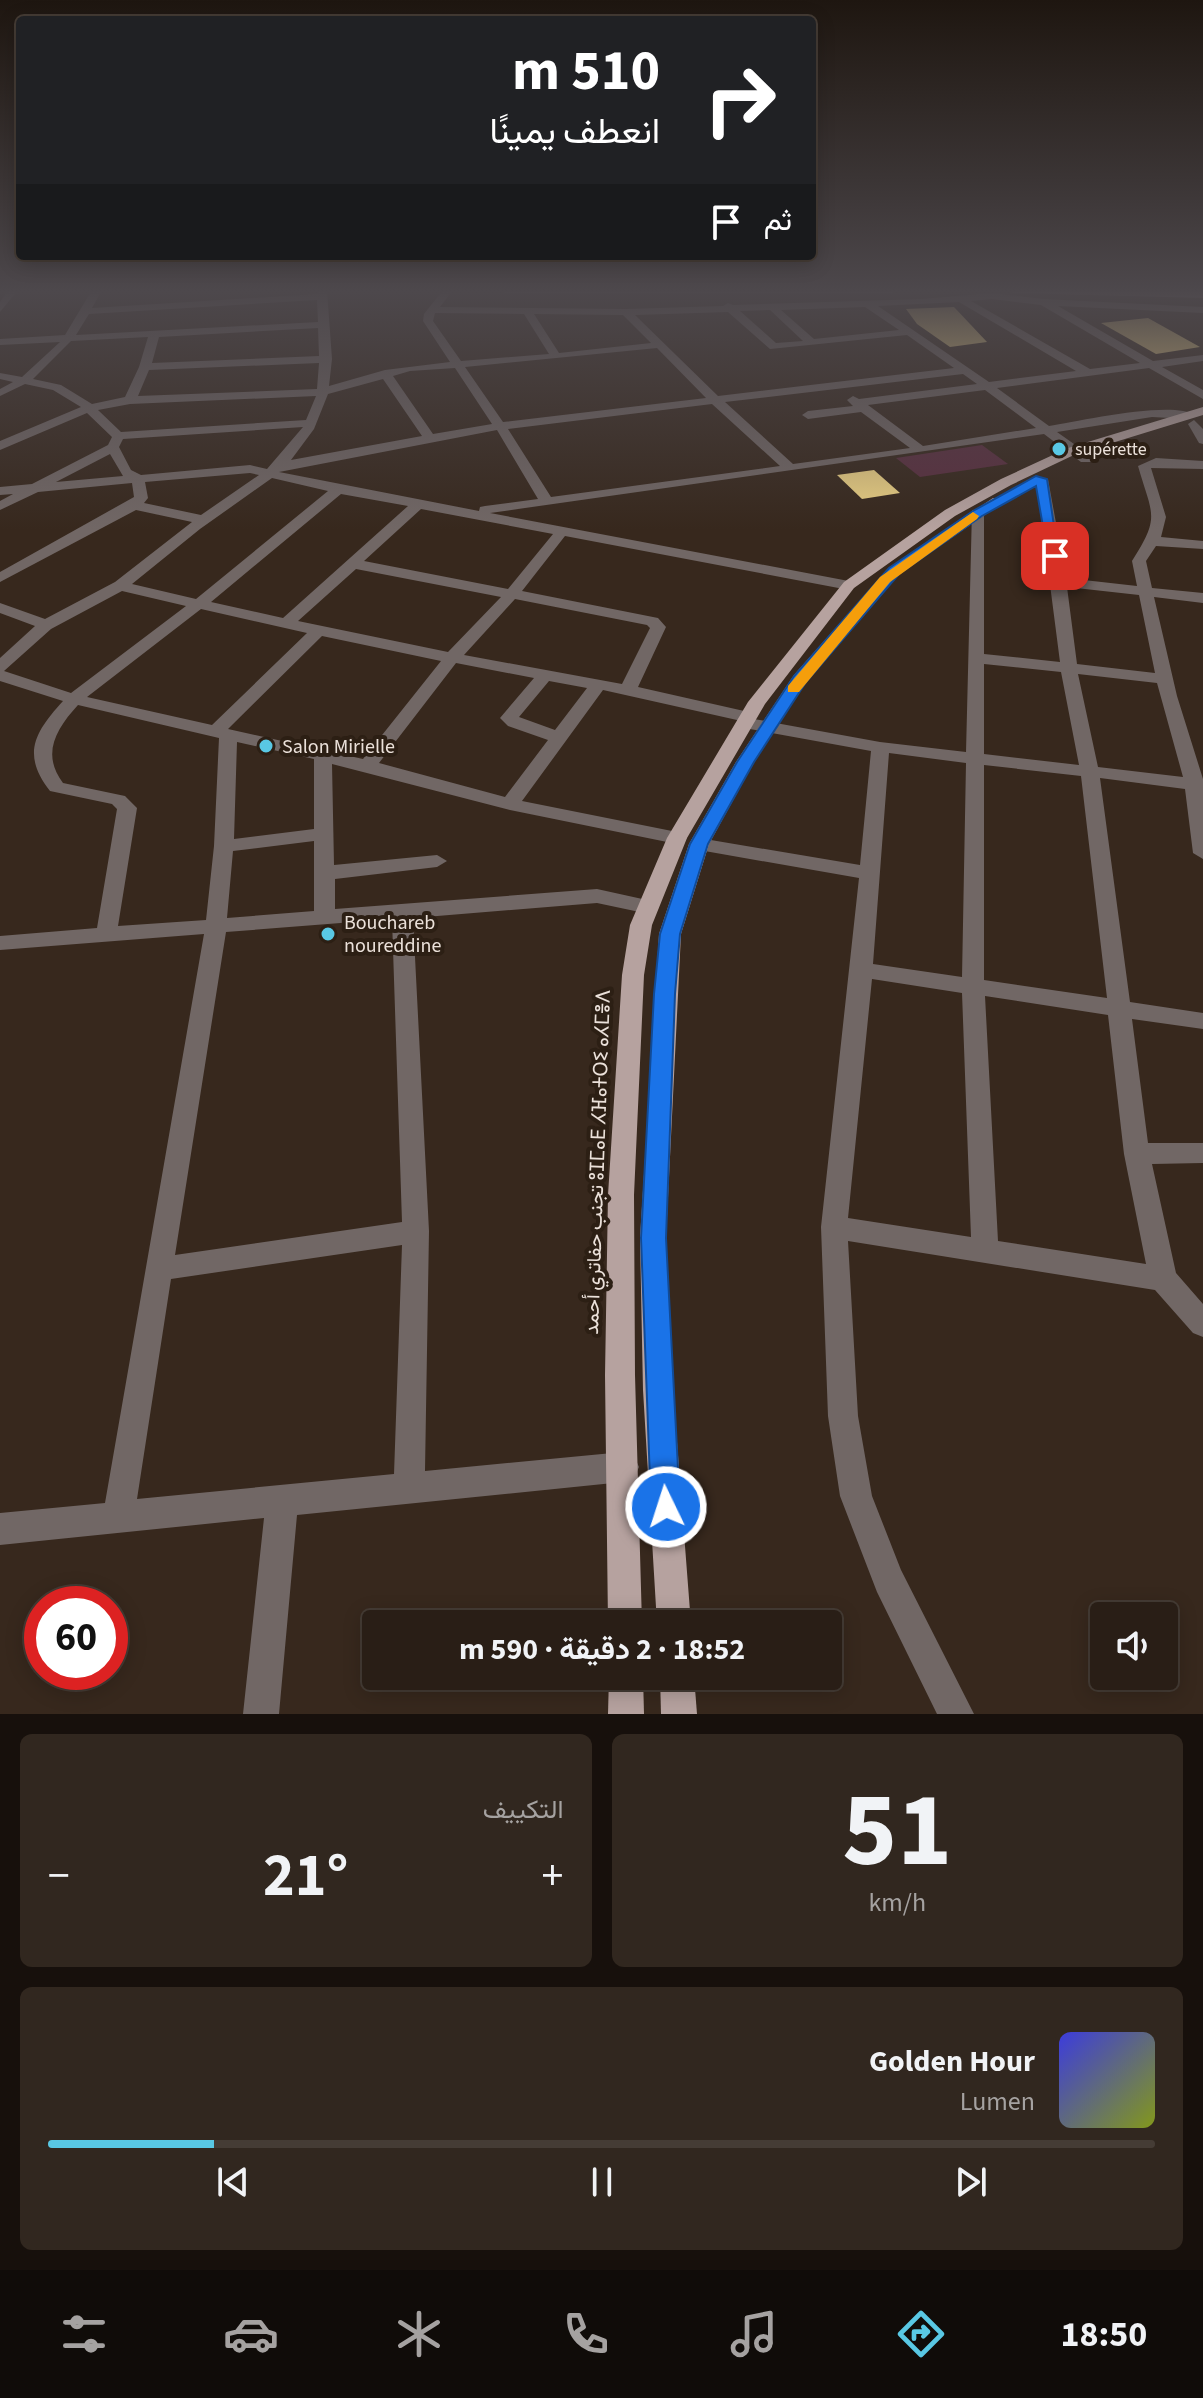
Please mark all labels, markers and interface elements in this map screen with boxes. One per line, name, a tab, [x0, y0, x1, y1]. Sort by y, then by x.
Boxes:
text: 510 m	[512, 32, 660, 111]
icon: right	[688, 48, 792, 152]
text: انعطف يمينًا	[489, 106, 660, 157]
text: ثم	[764, 199, 792, 242]
icon: arrive	[704, 200, 748, 244]
place label: supérette	[1075, 437, 1147, 462]
marker: supérette	[1050, 440, 1068, 458]
pin	[1021, 522, 1089, 590]
icon: arrive	[1033, 534, 1077, 578]
place label: Salon Mirielle	[282, 733, 395, 761]
marker: Salon Mirielle	[257, 737, 275, 755]
place label: Bouchareb noureddine	[344, 909, 441, 960]
marker: Bouchareb noureddine	[319, 925, 337, 943]
street label: تجنب حفاتري أحمد ⵓⵊⵎⴰⴹ ⵃⴼⴰⵜⵔⵉ ⴰⵃⵎⴻⴷ	[578, 989, 620, 1335]
position arrow	[624, 1465, 708, 1549]
speed limit sign: 60	[24, 1586, 128, 1690]
map controls	[1090, 1602, 1178, 1690]
button: sound	[1090, 1602, 1178, 1690]
text: 18:52 · 2 دقيقة · 590 m	[459, 1628, 745, 1671]
text: 51	[842, 1758, 952, 1906]
text: التكييف	[483, 1791, 564, 1828]
text: 21°	[263, 1834, 348, 1919]
text: −	[48, 1845, 70, 1908]
text: +	[542, 1845, 563, 1908]
text: km/h	[868, 1884, 926, 1921]
text: Golden Hour	[869, 2040, 1035, 2083]
text: Lumen	[960, 2083, 1035, 2120]
icon: previous	[211, 2160, 255, 2204]
icon: pause	[580, 2160, 624, 2204]
icon: next	[949, 2160, 993, 2204]
icon: filters	[56, 2306, 112, 2362]
icon: car	[223, 2306, 279, 2362]
icon: climate	[391, 2306, 447, 2362]
icon: phone	[558, 2306, 614, 2362]
icon: music	[726, 2306, 782, 2362]
icon: directions	[893, 2306, 949, 2362]
text: 18:50	[1060, 2309, 1147, 2360]

